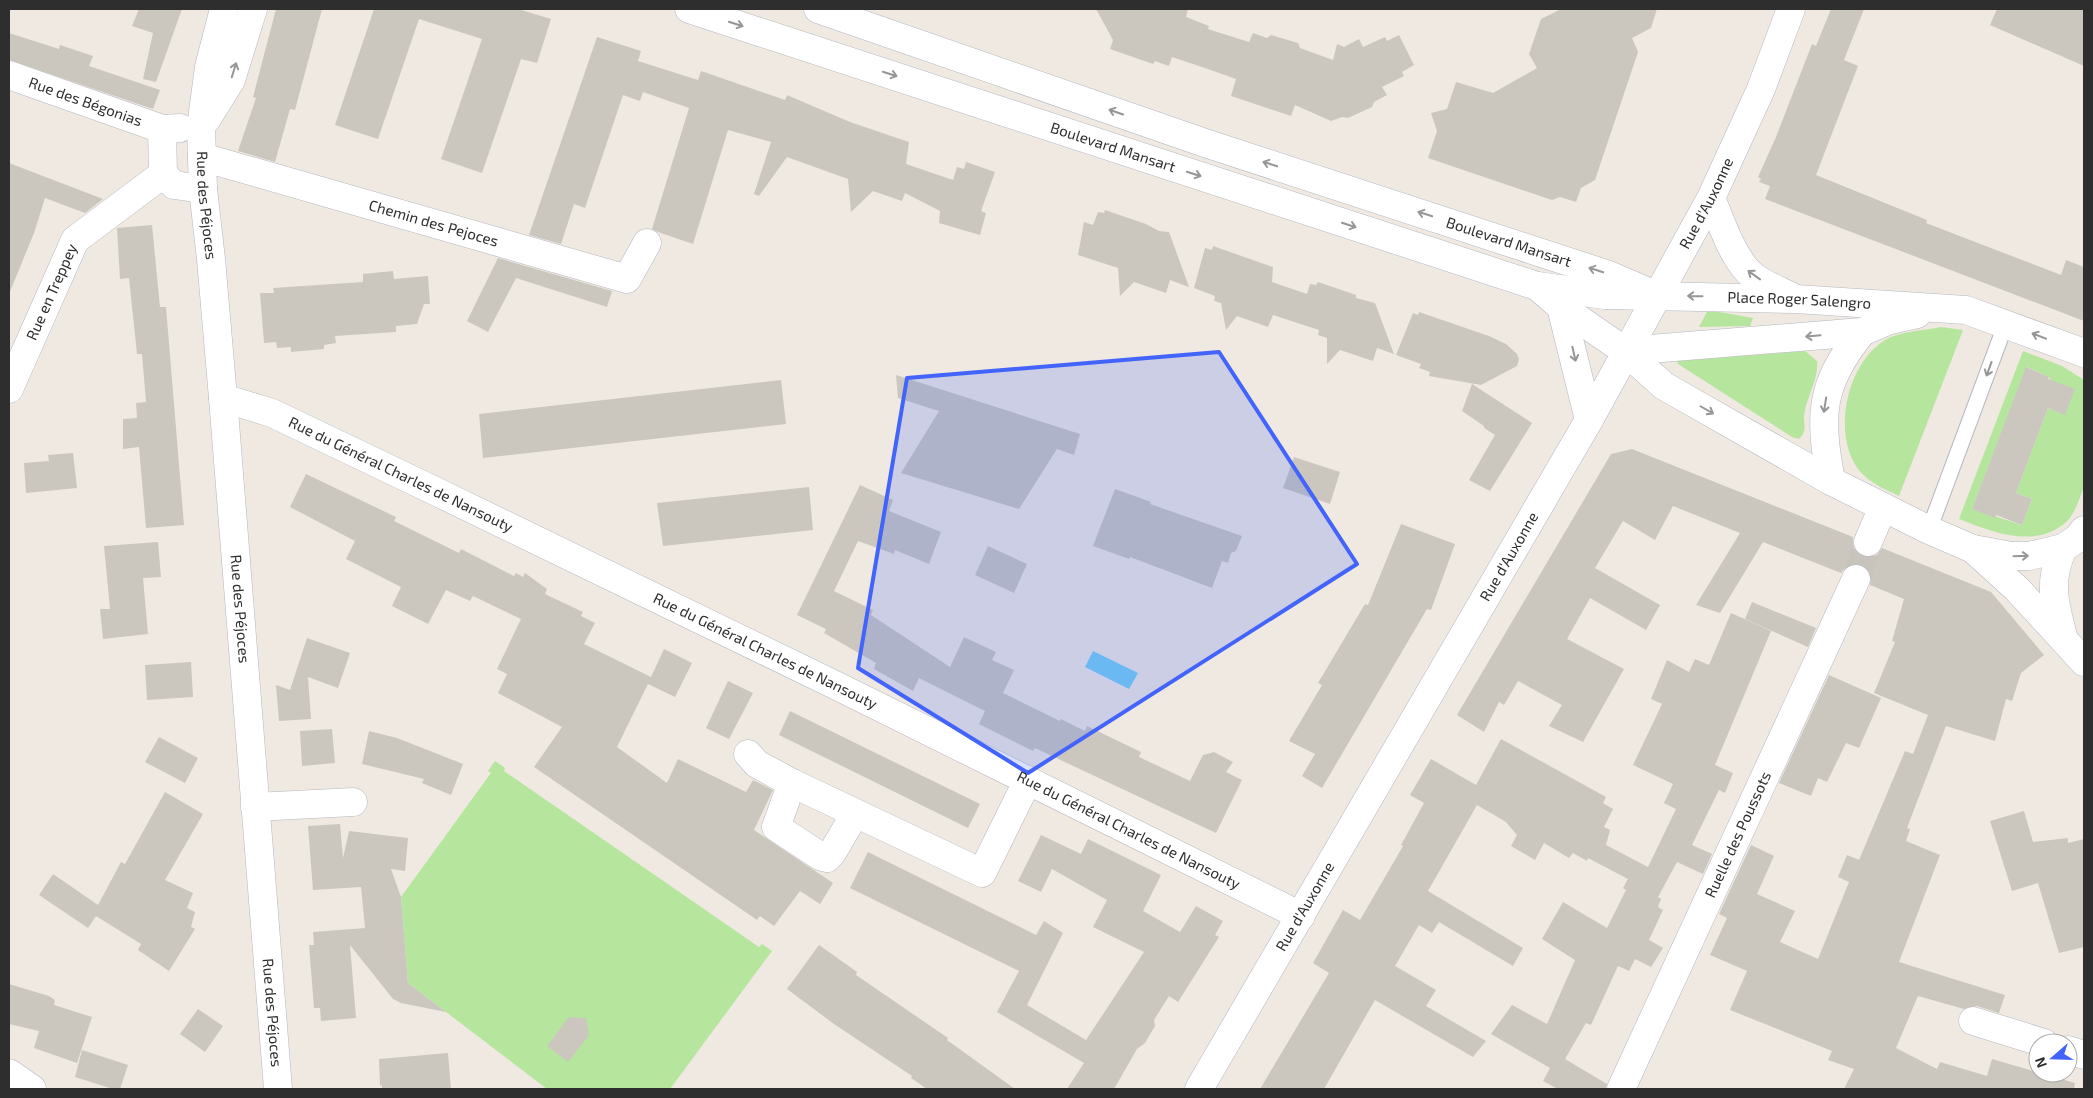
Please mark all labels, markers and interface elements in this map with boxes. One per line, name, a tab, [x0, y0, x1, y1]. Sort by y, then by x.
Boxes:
one-way arrow	[727, 20, 743, 29]
one-way arrow	[230, 63, 240, 79]
one-way arrow	[882, 70, 898, 80]
street label: Rue des Bégonias	[26, 73, 145, 129]
one-way arrow	[1109, 107, 1124, 116]
street label: Boulevard Mansart	[1048, 118, 1178, 175]
street label: Rue des Péjoces	[194, 151, 221, 260]
street label: Rue d'Auxonne	[1675, 154, 1736, 252]
one-way arrow	[1263, 159, 1278, 168]
one-way arrow	[1186, 170, 1201, 179]
street label: Chemin des Pejoces	[367, 195, 501, 250]
one-way arrow	[1417, 209, 1433, 219]
street label: Boulevard Mansart	[1444, 212, 1574, 270]
one-way arrow	[1340, 220, 1356, 230]
street label: Rue en Treppey	[22, 241, 80, 343]
one-way arrow	[1588, 265, 1604, 275]
one-way arrow	[1747, 270, 1761, 280]
street label: Place Roger Salengro	[1727, 288, 1872, 312]
one-way arrow	[1687, 291, 1704, 301]
one-way arrow	[1806, 331, 1822, 341]
one-way arrow	[2032, 331, 2047, 340]
one-way arrow	[1570, 346, 1579, 362]
one-way arrow	[1984, 360, 1993, 376]
one-way arrow	[1820, 397, 1830, 413]
one-way arrow	[1699, 405, 1714, 415]
street label: Rue du Général Charles de Nansouty	[286, 412, 516, 536]
street label: Rue d'Auxonne	[1475, 509, 1541, 604]
one-way arrow	[2012, 551, 2028, 560]
street label: Rue des Péjoces	[227, 554, 254, 664]
street label: Rue du Général Charles de Nansouty	[651, 588, 881, 713]
street label: Rue du Général Charles de Nansouty	[1014, 767, 1243, 892]
street label: Ruelle des Poussots	[1700, 768, 1774, 900]
street label: Rue d'Auxonne	[1271, 858, 1337, 954]
street label: Rue des Péjoces	[260, 958, 286, 1068]
north arrow	[2028, 1033, 2078, 1083]
text: N	[2031, 1055, 2050, 1070]

